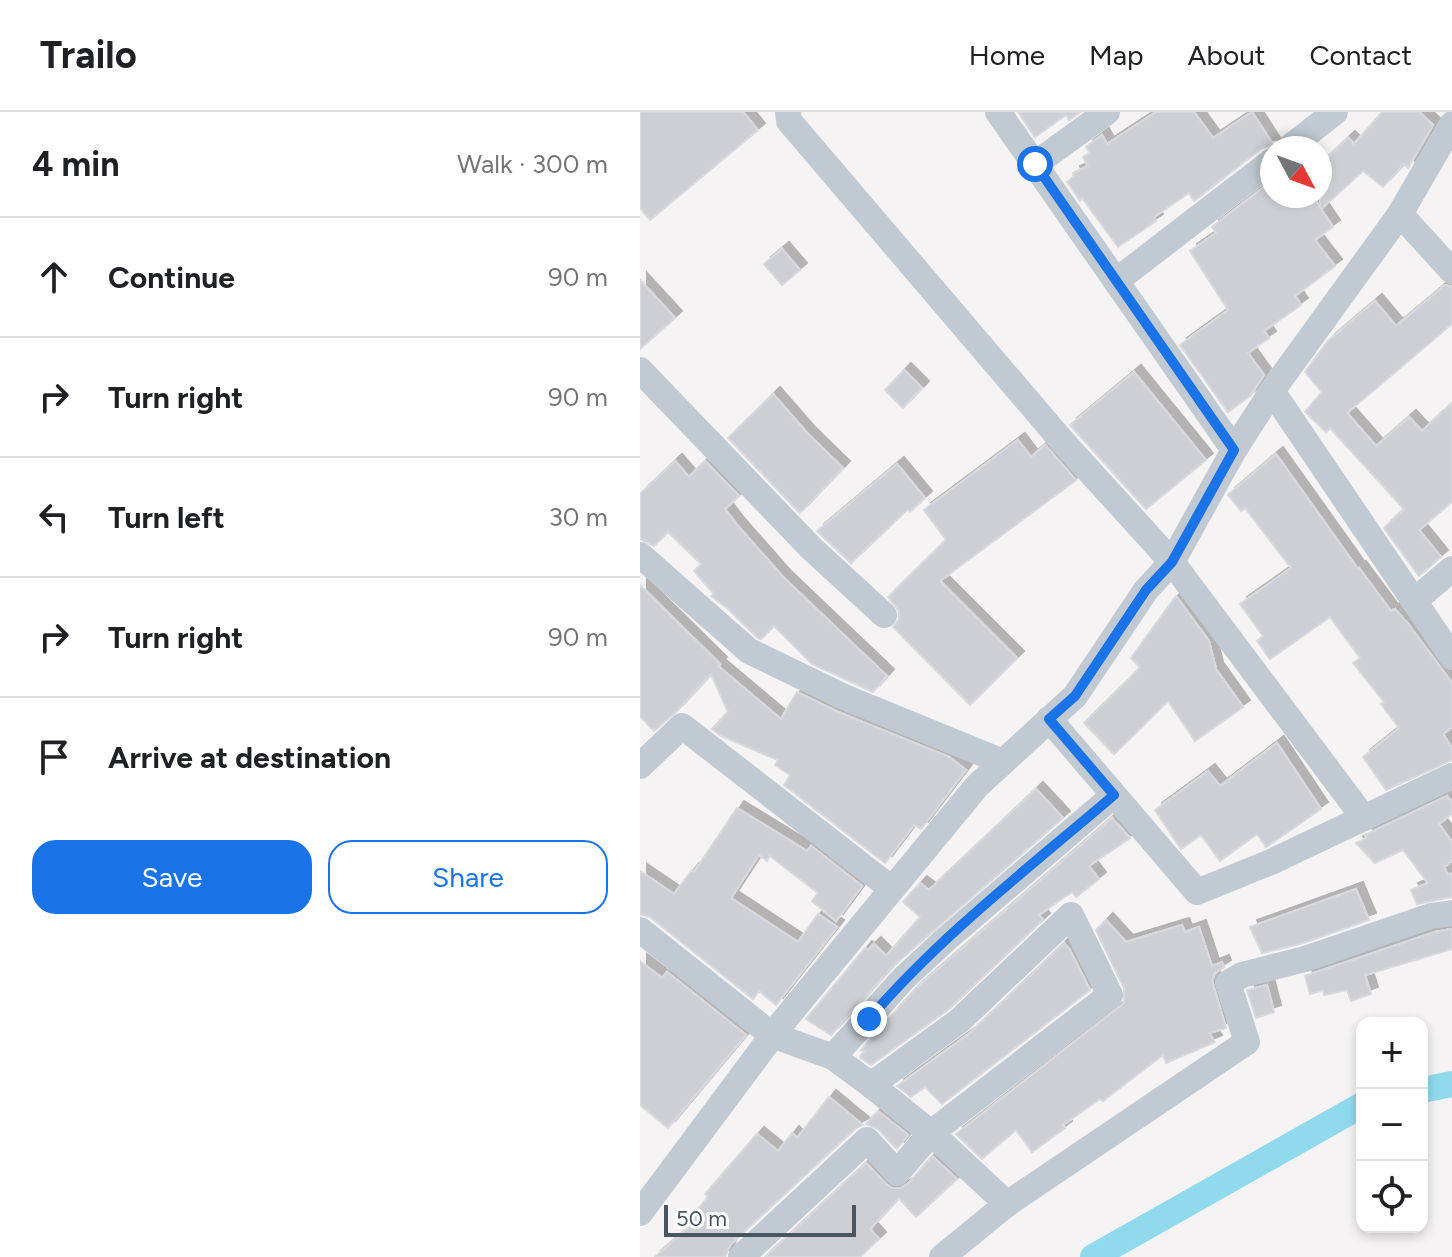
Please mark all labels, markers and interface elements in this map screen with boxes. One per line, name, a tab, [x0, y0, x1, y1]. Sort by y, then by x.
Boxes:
text: Trailo	[40, 32, 137, 78]
text: Home	[969, 38, 1045, 72]
text: Map	[1089, 38, 1144, 72]
text: About	[1188, 38, 1265, 72]
text: Contact	[1309, 38, 1412, 72]
north arrow	[1260, 136, 1332, 208]
text: 4 min	[32, 144, 119, 185]
route start	[1017, 146, 1053, 182]
text: Walk · 300 m	[457, 148, 608, 180]
icon: ahead	[32, 255, 76, 299]
text: Continue	[108, 259, 235, 296]
text: 90 m	[548, 261, 608, 293]
icon: right	[32, 375, 76, 419]
text: Turn right	[108, 379, 243, 416]
text: 90 m	[548, 381, 608, 413]
icon: left	[32, 495, 76, 539]
text: Turn left	[108, 499, 225, 536]
text: 30 m	[549, 501, 608, 533]
icon: right	[32, 615, 76, 659]
text: Turn right	[108, 619, 243, 656]
text: 90 m	[548, 621, 608, 653]
icon: arrive	[32, 735, 76, 779]
text: Arrive at destination	[108, 739, 391, 776]
button: Save	[32, 840, 312, 914]
button: Share	[328, 840, 608, 914]
route end	[851, 1001, 887, 1037]
map controls	[1356, 1017, 1428, 1233]
button: +	[1356, 1017, 1428, 1089]
button: −	[1356, 1089, 1428, 1161]
button: locate	[1356, 1161, 1428, 1233]
scale bar	[664, 1201, 856, 1237]
text: 50 m	[676, 1205, 727, 1232]

